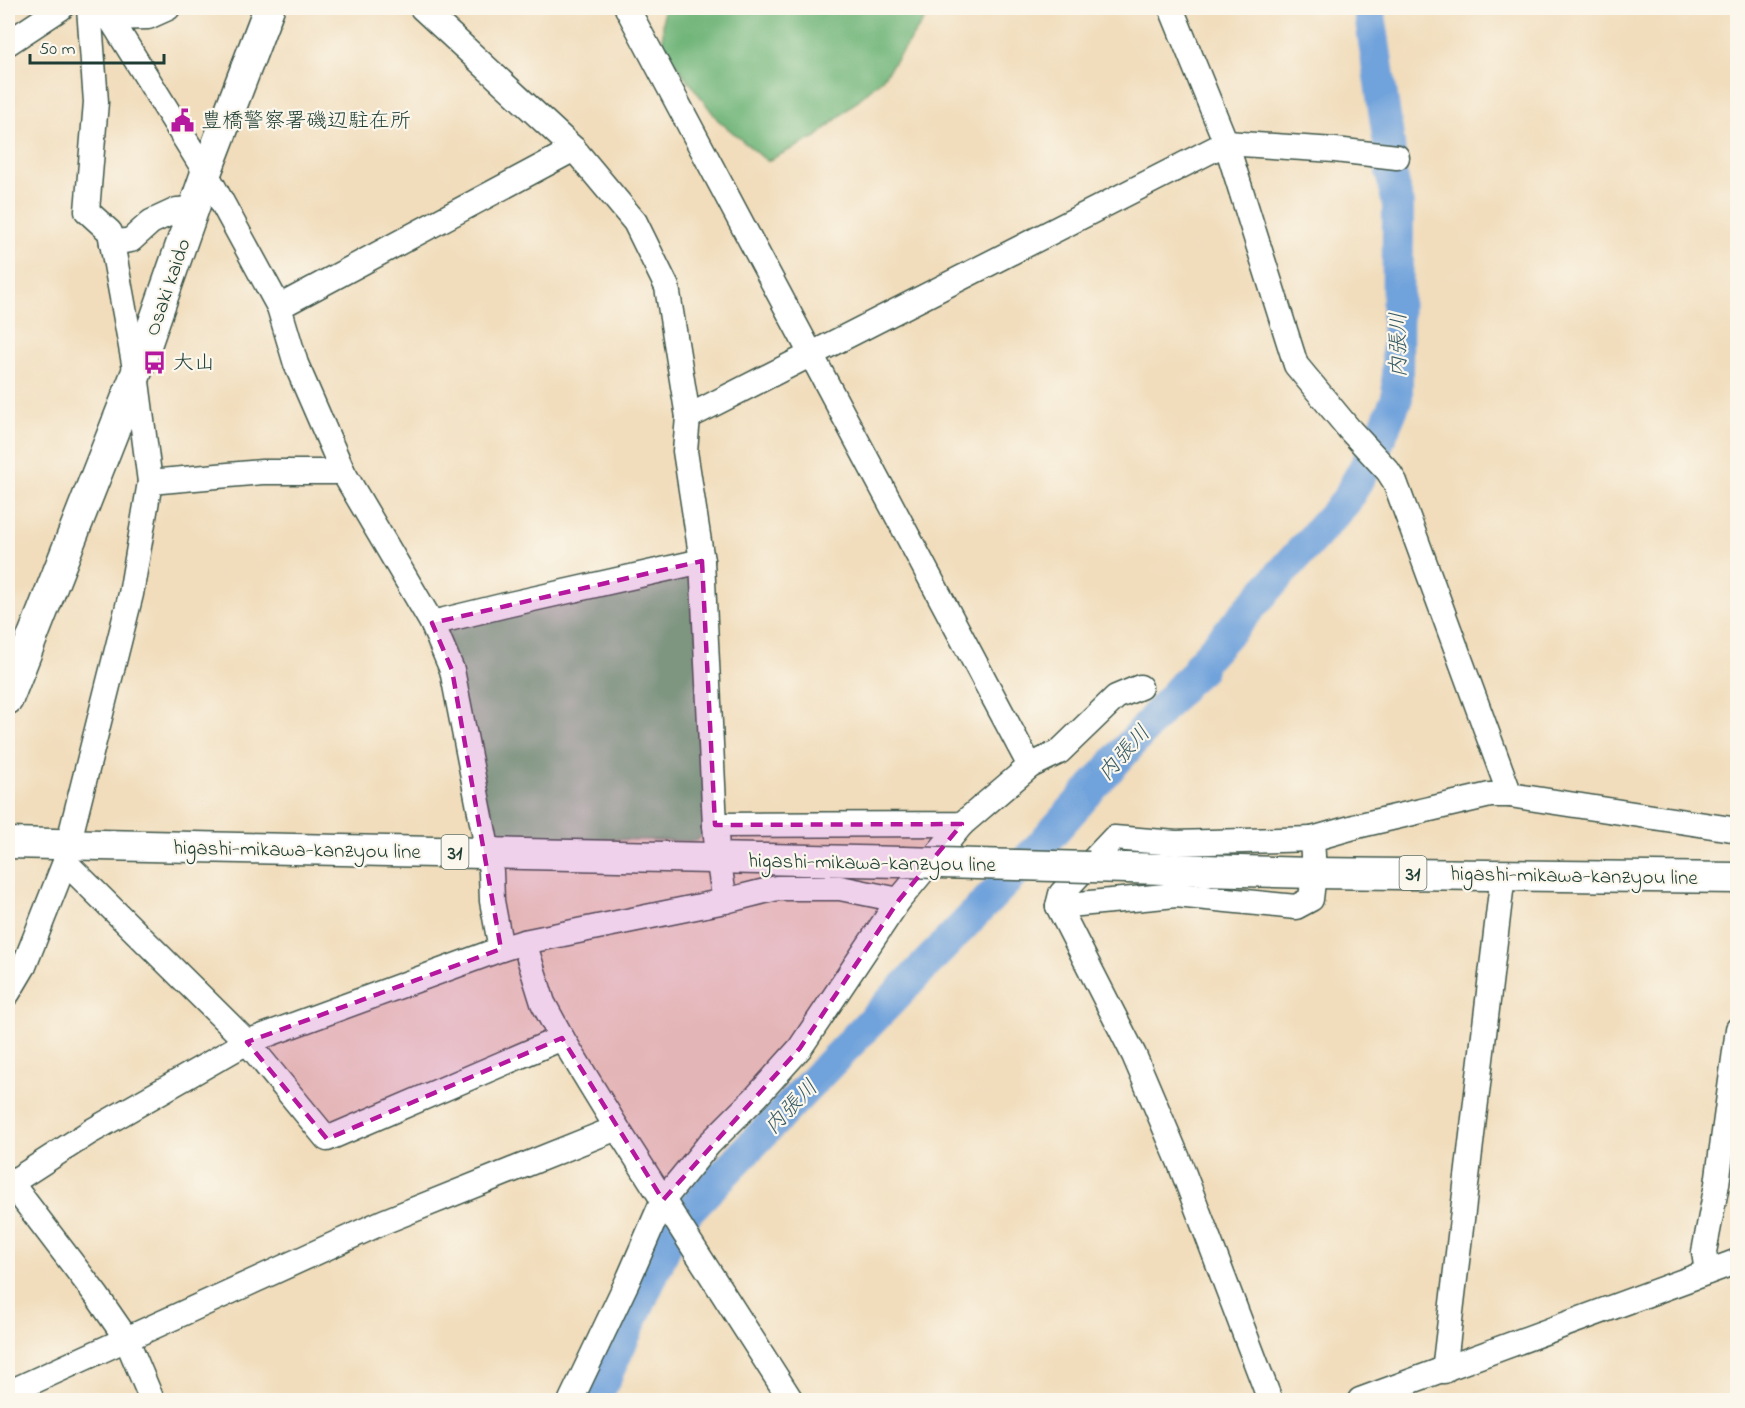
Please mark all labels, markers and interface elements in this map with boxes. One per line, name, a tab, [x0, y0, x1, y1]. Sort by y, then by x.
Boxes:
scale bar	[30, 27, 164, 65]
text: 50 m	[39, 37, 76, 63]
public building icon: 豊橋警察署磯辺駐在所	[170, 107, 196, 133]
place label: 豊橋警察署磯辺駐在所	[201, 107, 411, 137]
street label: Osaki kaido	[138, 235, 200, 340]
water label: 内張川	[1384, 312, 1416, 378]
bus stop icon: 大山	[142, 349, 168, 375]
place label: 大山	[173, 349, 215, 379]
water label: 内張川	[1091, 719, 1159, 789]
street label: higashi-mikawa-kanzyou line	[173, 834, 422, 870]
road number: 31	[442, 835, 468, 869]
street label: higashi-mikawa-kanzyou line	[748, 847, 997, 883]
road number: 31	[1400, 856, 1426, 890]
street label: higashi-mikawa-kanzyou line	[1450, 860, 1699, 896]
water label: 内張川	[758, 1073, 827, 1143]

